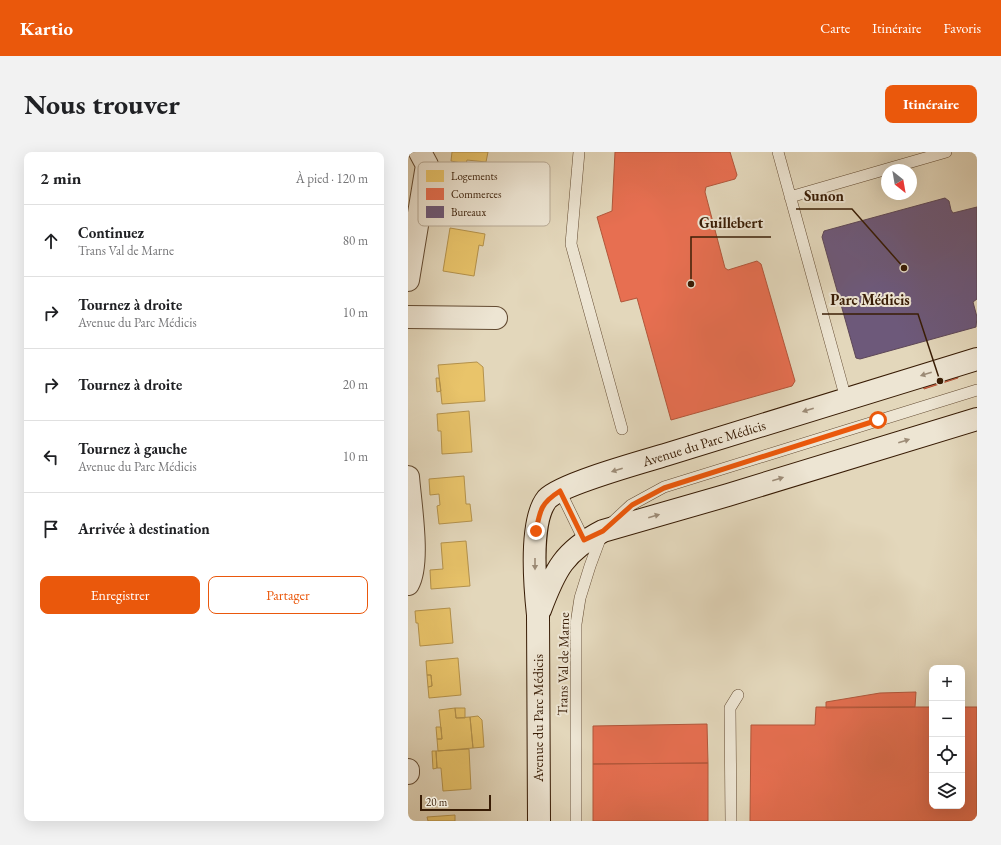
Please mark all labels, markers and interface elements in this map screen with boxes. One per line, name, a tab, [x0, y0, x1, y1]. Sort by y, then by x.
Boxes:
text: Kartio	[20, 16, 73, 41]
text: Carte	[820, 19, 850, 37]
text: Itinéraire	[872, 19, 922, 37]
text: Favoris	[944, 19, 981, 37]
button: Itinéraire	[885, 85, 977, 123]
text: Nous trouver	[24, 86, 180, 122]
legend	[418, 162, 550, 226]
north arrow	[881, 164, 917, 200]
text: 2 min	[40, 167, 81, 189]
text: Logements	[451, 169, 498, 183]
text: À pied · 120 m	[296, 170, 368, 187]
callout: Sunon	[796, 182, 852, 209]
text: Sunon	[804, 186, 845, 205]
text: Commerces	[451, 187, 502, 201]
text: Bureaux	[451, 205, 486, 219]
callout: Guillebert	[691, 210, 771, 237]
text: Guillebert	[699, 213, 763, 232]
text: Continuez	[78, 223, 144, 242]
icon: ahead	[40, 230, 62, 252]
text: 80 m	[343, 232, 368, 249]
text: Trans Val de Marne	[78, 242, 174, 259]
callout: Parc Médicis	[822, 287, 918, 314]
text: Parc Médicis	[830, 290, 910, 309]
text: Tournez à droite	[78, 295, 182, 314]
icon: right	[40, 302, 62, 324]
text: 10 m	[343, 304, 368, 321]
text: Avenue du Parc Médicis	[78, 314, 197, 331]
one-way arrow	[920, 372, 932, 378]
icon: right	[40, 374, 62, 396]
text: Tournez à droite	[78, 375, 182, 394]
text: 20 m	[343, 376, 368, 393]
one-way arrow	[802, 407, 814, 413]
route start	[869, 411, 887, 429]
street label: Avenue du Parc Médicis	[639, 416, 768, 471]
one-way arrow	[898, 438, 910, 444]
text: Tournez à gauche	[78, 439, 187, 458]
icon: left	[40, 446, 62, 468]
text: 10 m	[343, 448, 368, 465]
text: Avenue du Parc Médicis	[78, 458, 197, 475]
one-way arrow	[611, 467, 623, 473]
one-way arrow	[773, 476, 785, 482]
one-way arrow	[648, 513, 660, 519]
icon: arrive	[40, 518, 62, 540]
text: Arrivée à destination	[78, 519, 210, 538]
route end	[527, 522, 545, 540]
one-way arrow	[532, 558, 538, 571]
button: Enregistrer	[40, 576, 200, 614]
button: Partager	[208, 576, 368, 614]
street label: Trans Val de Marne	[553, 612, 573, 716]
street label: Avenue du Parc Médicis	[529, 654, 547, 783]
map controls	[929, 665, 965, 809]
button: +	[929, 665, 965, 701]
button: −	[929, 701, 965, 737]
button: locate	[929, 737, 965, 773]
button: layers	[929, 773, 965, 809]
scale bar	[420, 793, 491, 812]
text: 20 m	[426, 795, 447, 809]

